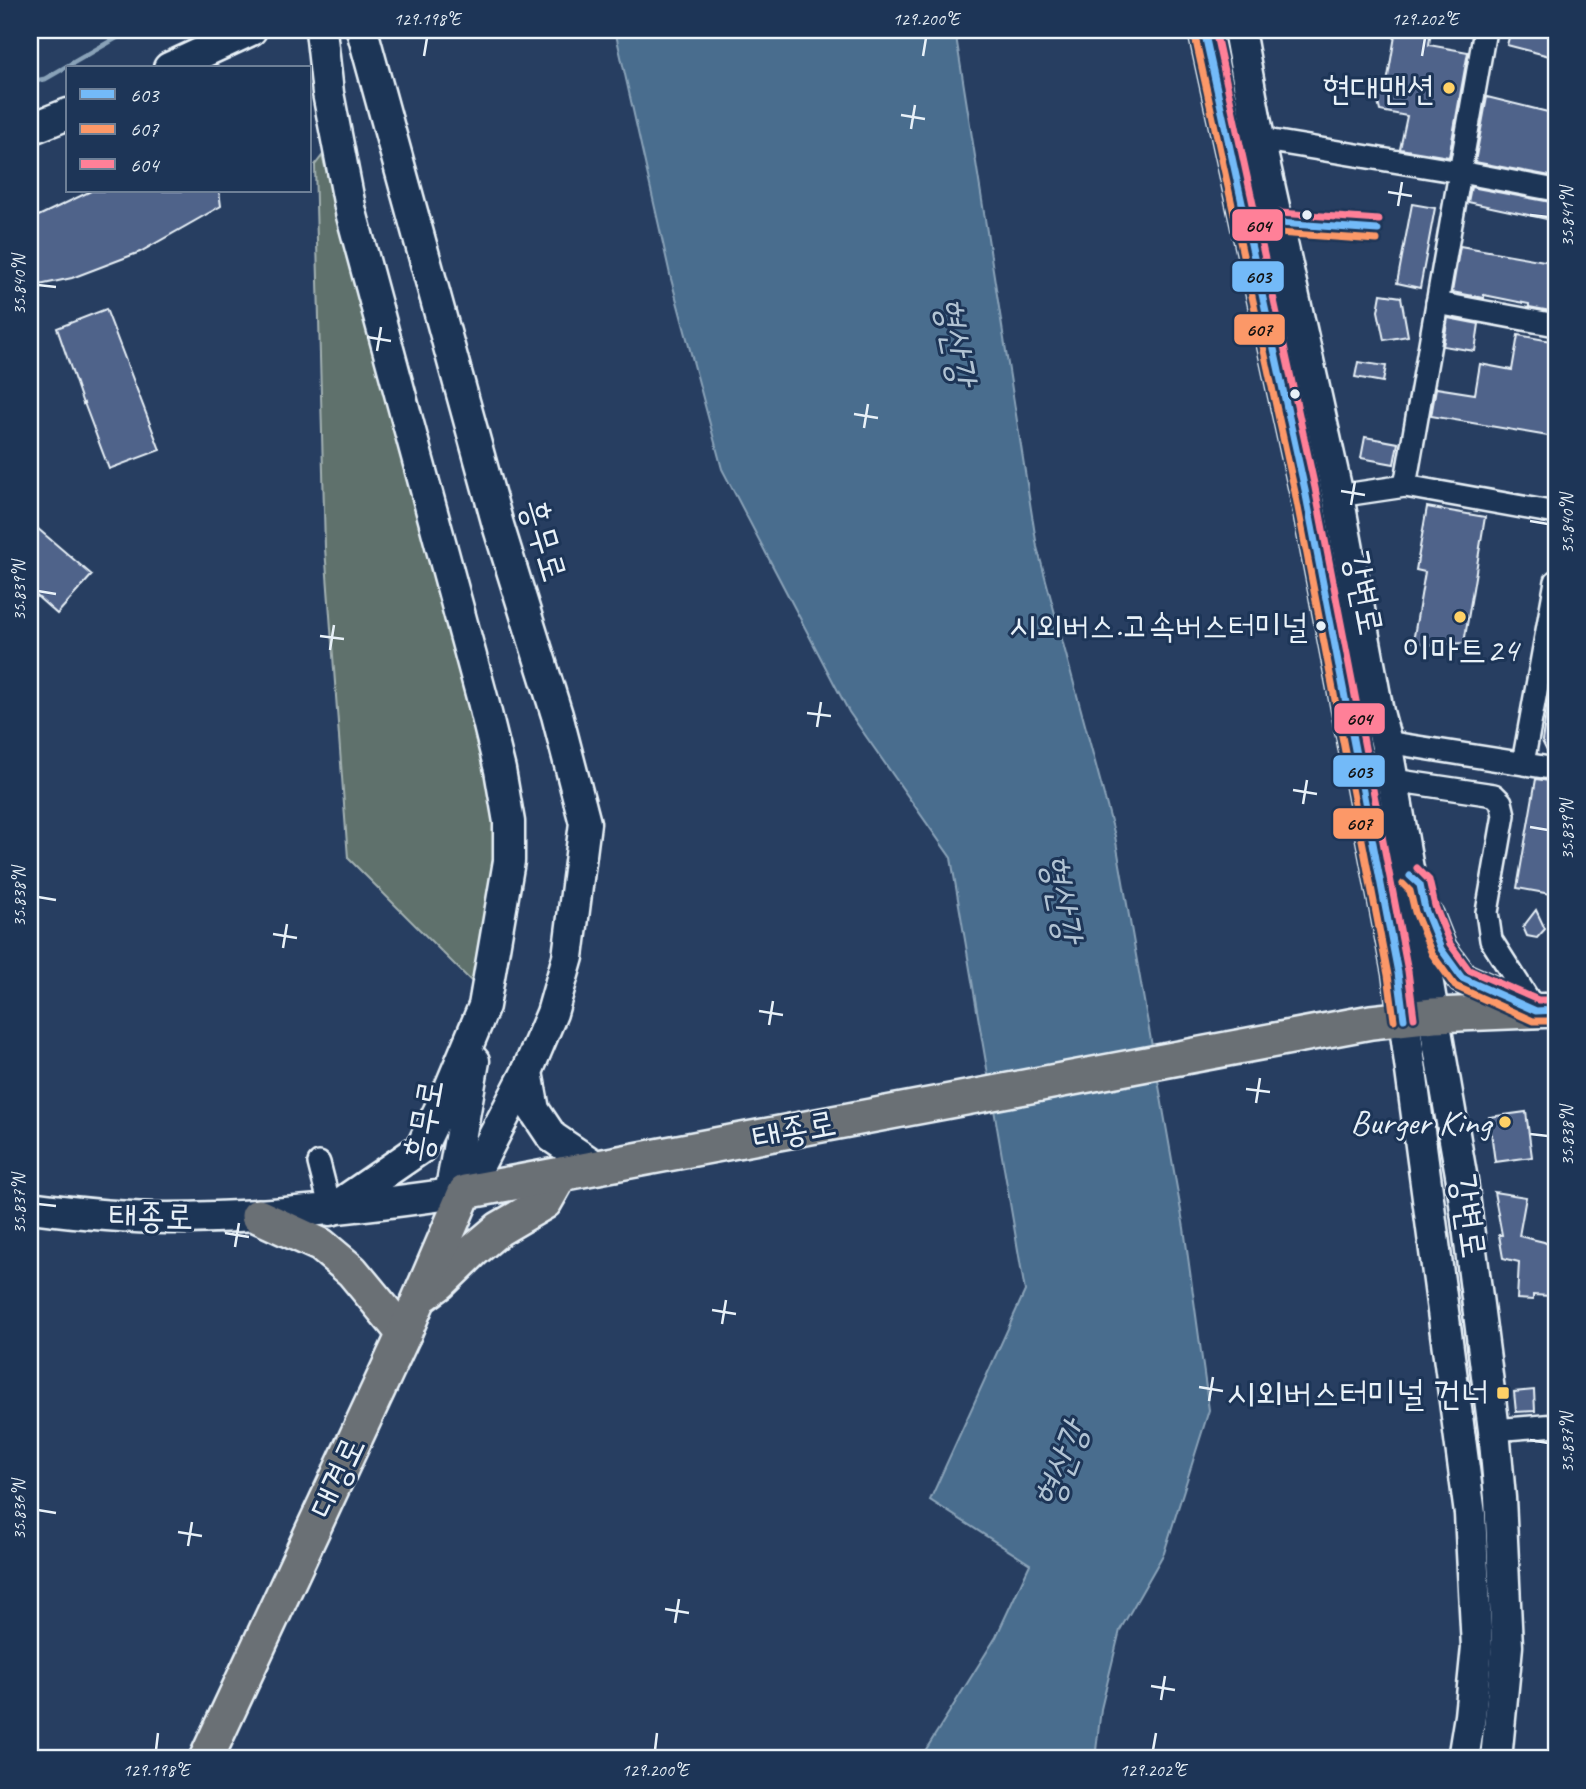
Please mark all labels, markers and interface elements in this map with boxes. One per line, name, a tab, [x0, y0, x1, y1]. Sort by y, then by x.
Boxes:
text: 129.198°E	[394, 8, 463, 30]
text: 129.200°E	[893, 8, 962, 30]
text: 129.202°E	[1392, 8, 1461, 30]
legend	[66, 66, 312, 192]
place label: 현대맨션	[1322, 66, 1435, 111]
marker: 현대맨션	[1441, 80, 1457, 96]
text: 603	[130, 82, 160, 108]
text: 607	[130, 116, 160, 142]
text: 604	[130, 152, 161, 178]
text: 35.841°N	[1556, 184, 1578, 247]
line badge: 604	[1231, 208, 1284, 242]
unlabelled marker	[1300, 208, 1314, 222]
text: 604	[1245, 214, 1273, 238]
text: 35.840°N	[8, 252, 30, 315]
line badge: 603	[1231, 260, 1285, 293]
text: 603	[1245, 265, 1273, 289]
water label: 형산강	[924, 293, 988, 393]
line badge: 607	[1233, 313, 1286, 346]
text: 607	[1246, 318, 1275, 342]
unlabelled marker	[1288, 387, 1302, 401]
text: 35.840°N	[1556, 491, 1578, 554]
street label: 흥무로	[510, 493, 578, 587]
street label: 강변로	[1334, 547, 1394, 639]
text: 35.839°N	[8, 558, 30, 621]
place label: 시외버스.고속버스터미널	[1009, 605, 1308, 647]
marker: 이마트24	[1452, 609, 1468, 625]
marker: 시외버스.고속버스터미널	[1314, 619, 1328, 633]
place label: 이마트24	[1402, 627, 1521, 672]
line badge: 604	[1333, 702, 1386, 735]
text: 604	[1346, 707, 1374, 731]
line badge: 603	[1332, 754, 1386, 788]
text: 603	[1346, 760, 1374, 784]
text: 35.839°N	[1556, 797, 1578, 860]
line badge: 607	[1332, 807, 1385, 840]
text: 607	[1346, 812, 1375, 836]
water label: 형산강	[1030, 850, 1094, 950]
text: 35.838°N	[8, 864, 30, 927]
street label: 흥무로	[395, 1075, 453, 1167]
street label: 태종로	[748, 1100, 840, 1160]
place label: Burger King	[1350, 1100, 1494, 1145]
text: 35.838°N	[1556, 1103, 1578, 1166]
marker: Burger King	[1497, 1114, 1513, 1130]
text: 35.837°N	[8, 1171, 30, 1234]
street label: 강변로	[1441, 1171, 1497, 1261]
street label: 태종로	[108, 1193, 194, 1239]
place label: 시외버스터미널 건너	[1227, 1371, 1489, 1416]
marker: 시외버스터미널 건너	[1495, 1385, 1511, 1401]
text: 35.837°N	[1556, 1410, 1578, 1473]
water label: 형산강	[1023, 1411, 1100, 1515]
street label: 대경로	[299, 1429, 375, 1525]
text: 35.836°N	[8, 1477, 30, 1540]
text: 129.198°E	[123, 1759, 192, 1781]
text: 129.200°E	[622, 1759, 691, 1781]
text: 129.202°E	[1120, 1759, 1189, 1781]

